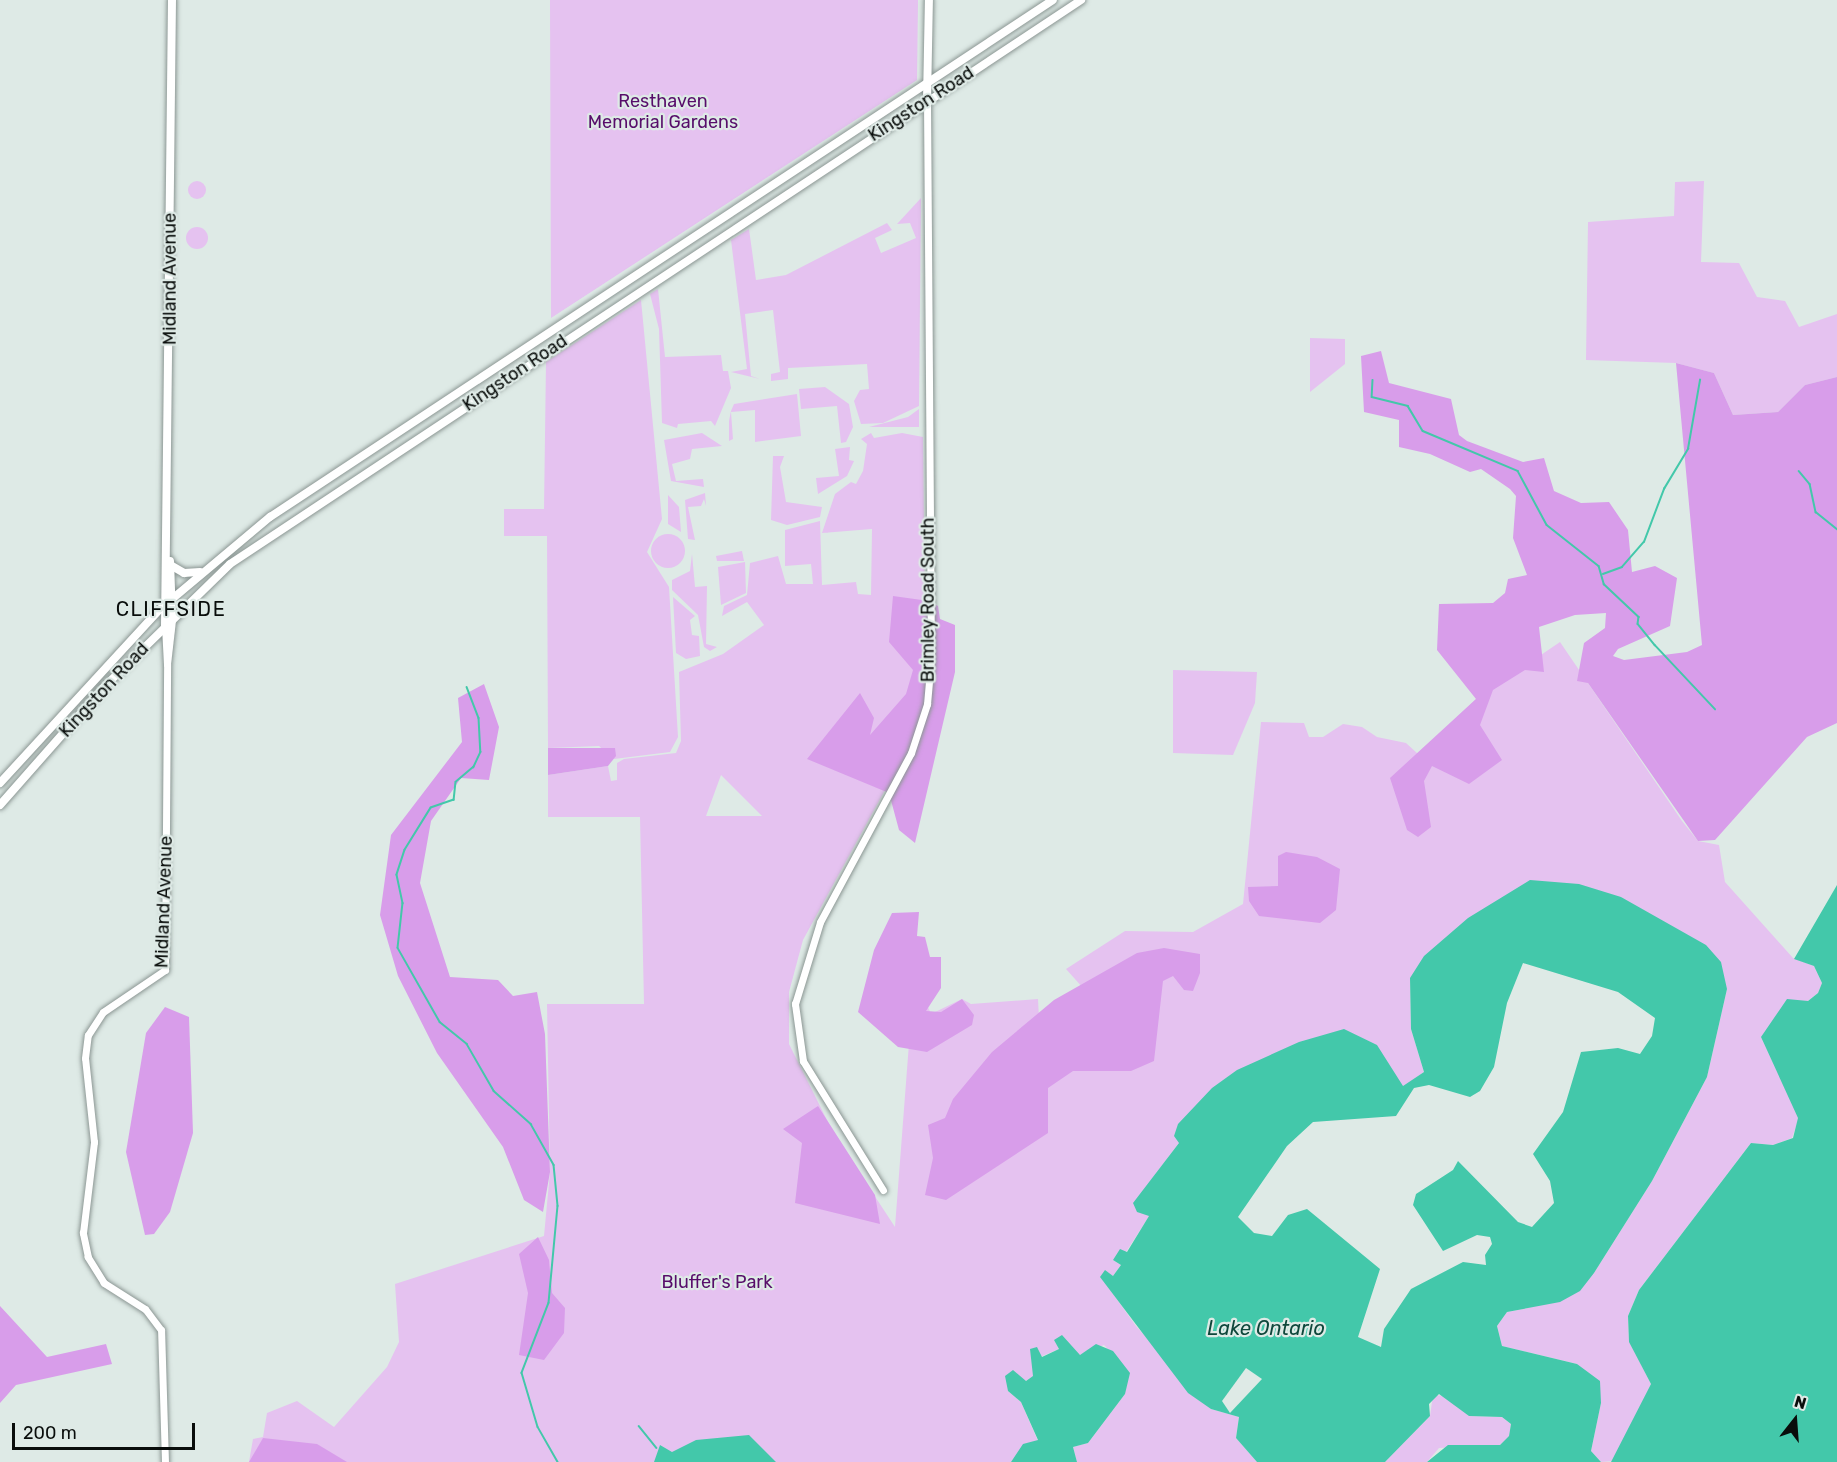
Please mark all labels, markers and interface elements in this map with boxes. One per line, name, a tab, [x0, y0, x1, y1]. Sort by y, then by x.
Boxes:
street label: Kingston Road	[864, 62, 978, 146]
park label: Resthaven Memorial Gardens	[588, 91, 738, 134]
street label: Midland Avenue	[159, 213, 181, 345]
street label: Kingston Road	[459, 330, 571, 416]
street label: Brimley Road South	[917, 517, 939, 683]
district label: CLIFFSIDE	[116, 597, 226, 621]
street label: Kingston Road	[55, 638, 153, 742]
street label: Midland Avenue	[151, 835, 177, 969]
park label: Bluffer's Park	[662, 1271, 772, 1293]
water label: Lake Ontario	[1207, 1316, 1325, 1340]
north arrow	[1765, 1390, 1825, 1450]
text: N	[1792, 1392, 1809, 1413]
scale bar	[15, 1411, 198, 1449]
text: 200 m	[23, 1422, 77, 1444]

